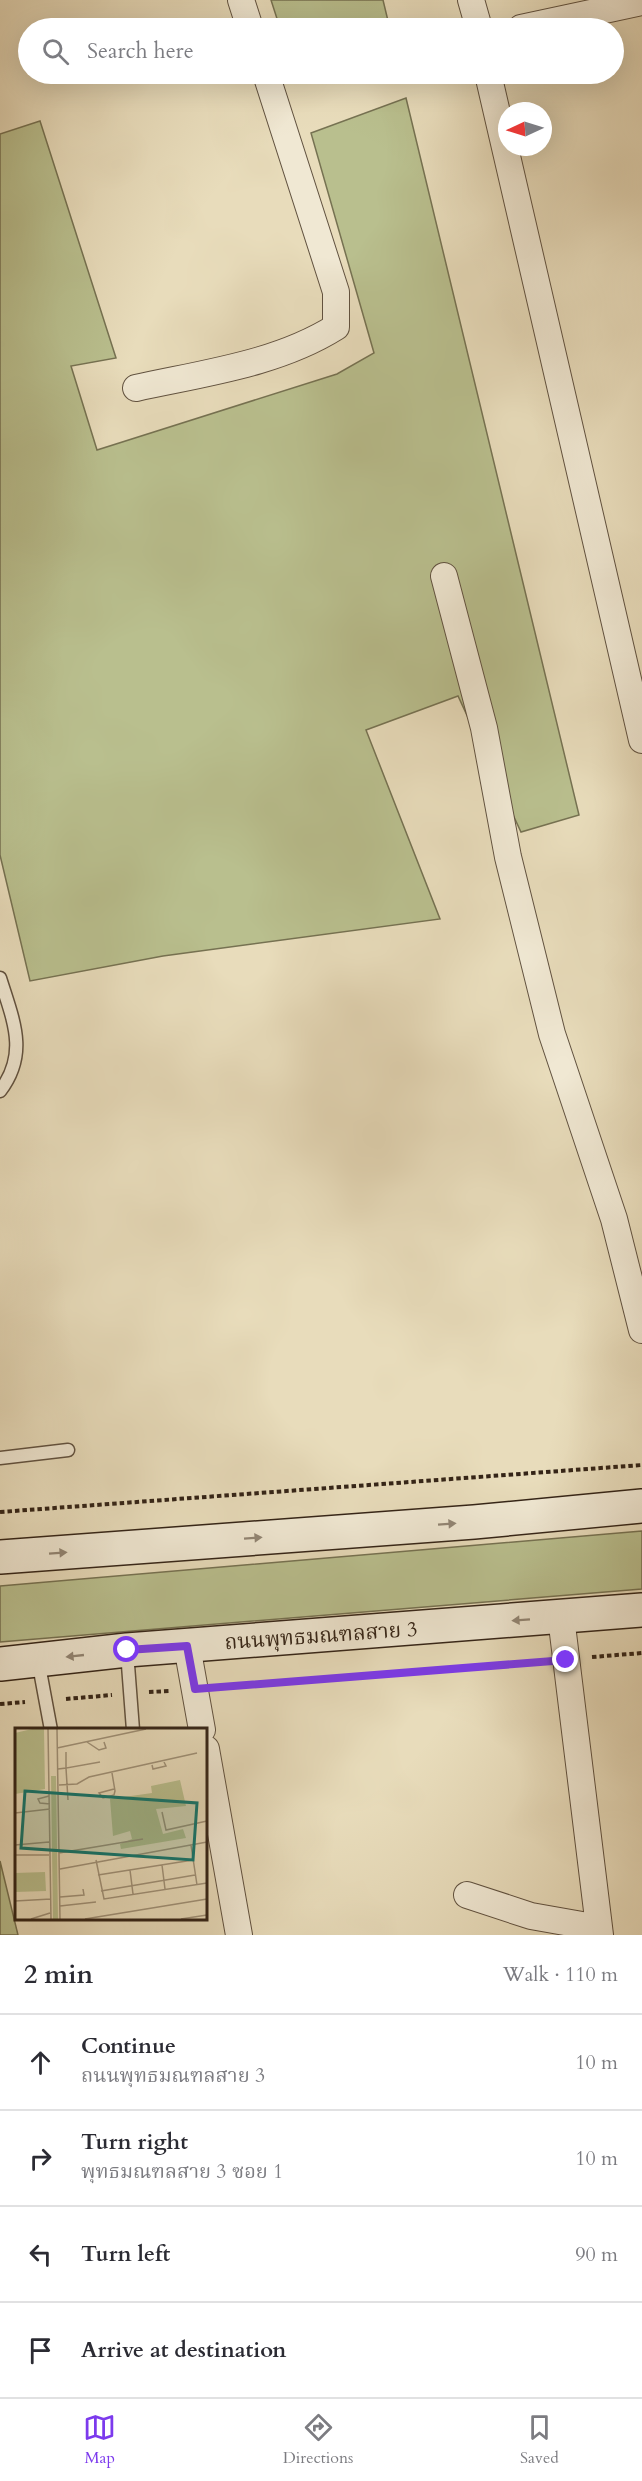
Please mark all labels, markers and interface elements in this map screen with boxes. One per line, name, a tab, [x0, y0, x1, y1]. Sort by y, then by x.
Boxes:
search box	[18, 18, 624, 84]
icon: search	[39, 35, 72, 68]
text: Search here	[87, 36, 194, 66]
north arrow	[498, 102, 552, 156]
one-way arrow	[438, 1519, 457, 1529]
one-way arrow	[243, 1533, 262, 1543]
one-way arrow	[49, 1548, 68, 1557]
street label: ถนนพุทธมณฑลสาย 3	[223, 1615, 419, 1657]
one-way arrow	[511, 1616, 530, 1625]
route start	[113, 1636, 139, 1662]
route end	[552, 1646, 578, 1672]
one-way arrow	[66, 1651, 85, 1661]
inset map	[15, 1728, 207, 1920]
text: 2 min	[24, 1957, 93, 1992]
text: Walk · 110 m	[503, 1961, 618, 1988]
text: Continue	[81, 2031, 176, 2061]
icon: ahead	[24, 2046, 57, 2079]
text: 10 m	[575, 2049, 618, 2076]
text: ถนนพุทธมณฑลสาย 3	[81, 2062, 265, 2089]
text: Turn right	[81, 2127, 188, 2157]
icon: right	[24, 2142, 57, 2175]
text: 10 m	[575, 2145, 618, 2172]
text: พุทธมณฑลสาย 3 ซอย 1	[81, 2158, 283, 2185]
icon: left	[24, 2238, 57, 2271]
text: Turn left	[81, 2239, 170, 2269]
text: 90 m	[575, 2241, 618, 2268]
icon: arrive	[24, 2334, 57, 2367]
text: Arrive at destination	[81, 2335, 286, 2365]
tab: Map	[83, 2411, 116, 2469]
tab: Directions	[283, 2411, 353, 2469]
tab: Saved	[520, 2411, 559, 2469]

